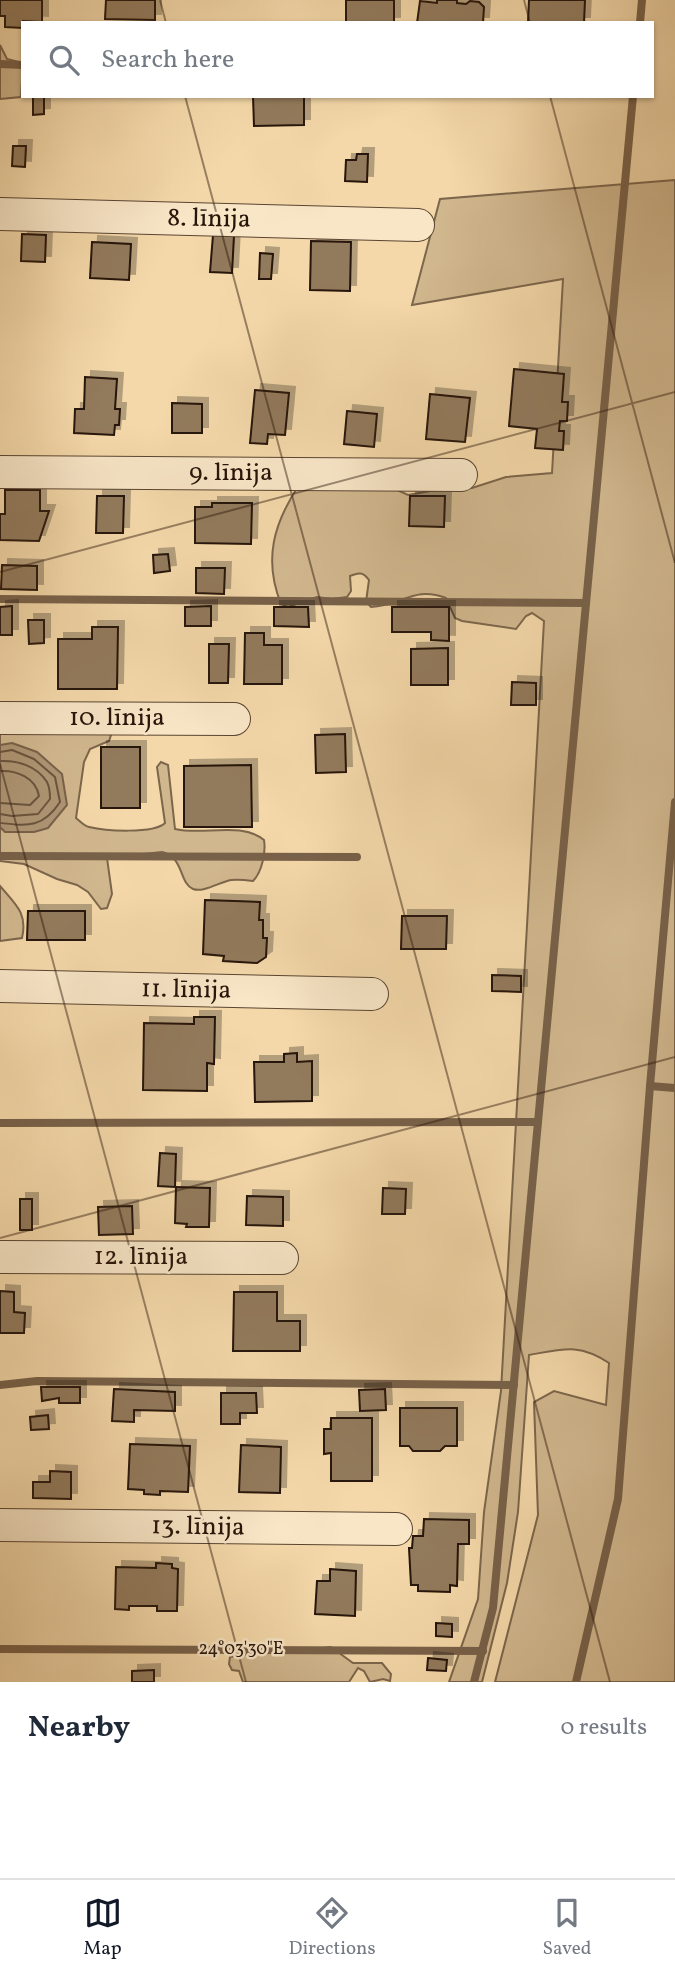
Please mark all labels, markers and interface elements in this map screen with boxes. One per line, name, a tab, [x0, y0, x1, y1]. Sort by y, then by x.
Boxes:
search box	[21, 21, 654, 98]
icon: search	[45, 41, 83, 79]
text: Search here	[101, 42, 234, 78]
street label: 8. līnija	[167, 200, 251, 238]
street label: 9. līnija	[189, 455, 273, 491]
street label: 10. līnija	[69, 700, 165, 736]
street label: 11. līnija	[140, 971, 232, 1009]
street label: 12. līnija	[94, 1239, 188, 1275]
street label: 13. līnija	[151, 1508, 245, 1546]
text: 24°03'30"E	[198, 1637, 284, 1662]
text: Nearby	[28, 1707, 130, 1749]
text: 0 results	[560, 1712, 647, 1744]
tab: Map	[83, 1894, 122, 1962]
tab: Directions	[289, 1894, 376, 1962]
tab: Saved	[543, 1894, 591, 1962]

